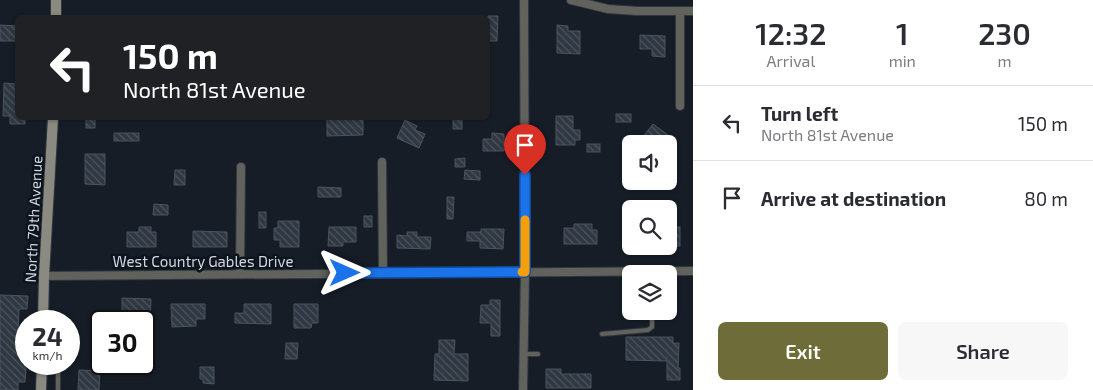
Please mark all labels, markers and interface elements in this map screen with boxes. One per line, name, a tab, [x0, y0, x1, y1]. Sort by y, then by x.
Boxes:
text: 12:32	[755, 15, 826, 51]
text: 1	[896, 15, 909, 51]
text: 230	[978, 15, 1031, 51]
text: 150 m	[123, 34, 218, 76]
icon: left	[40, 35, 105, 100]
text: Arrival	[766, 51, 815, 70]
text: min	[889, 51, 916, 70]
text: m	[997, 51, 1011, 70]
text: North 81st Avenue	[123, 76, 306, 102]
text: Turn left	[761, 102, 838, 125]
icon: left	[718, 109, 746, 137]
text: 150 m	[1018, 112, 1068, 135]
pin	[504, 124, 546, 175]
text: North 81st Avenue	[761, 125, 894, 144]
icon: arrive	[511, 131, 539, 159]
map controls	[622, 135, 677, 320]
button: sound	[622, 135, 677, 190]
street label: North 79th Avenue	[21, 155, 45, 283]
icon: arrive	[718, 184, 746, 212]
text: Arrive at destination	[761, 187, 946, 210]
text: 80 m	[1024, 187, 1068, 210]
button: search	[622, 200, 677, 255]
position arrow	[318, 246, 370, 298]
street label: West Country Gables Drive	[113, 252, 294, 270]
button: layers	[622, 265, 677, 320]
speed limit sign: 30	[90, 310, 155, 375]
text: 24	[32, 321, 63, 351]
button: Exit	[718, 322, 888, 380]
button: Share	[898, 322, 1068, 380]
text: km/h	[33, 348, 62, 362]

